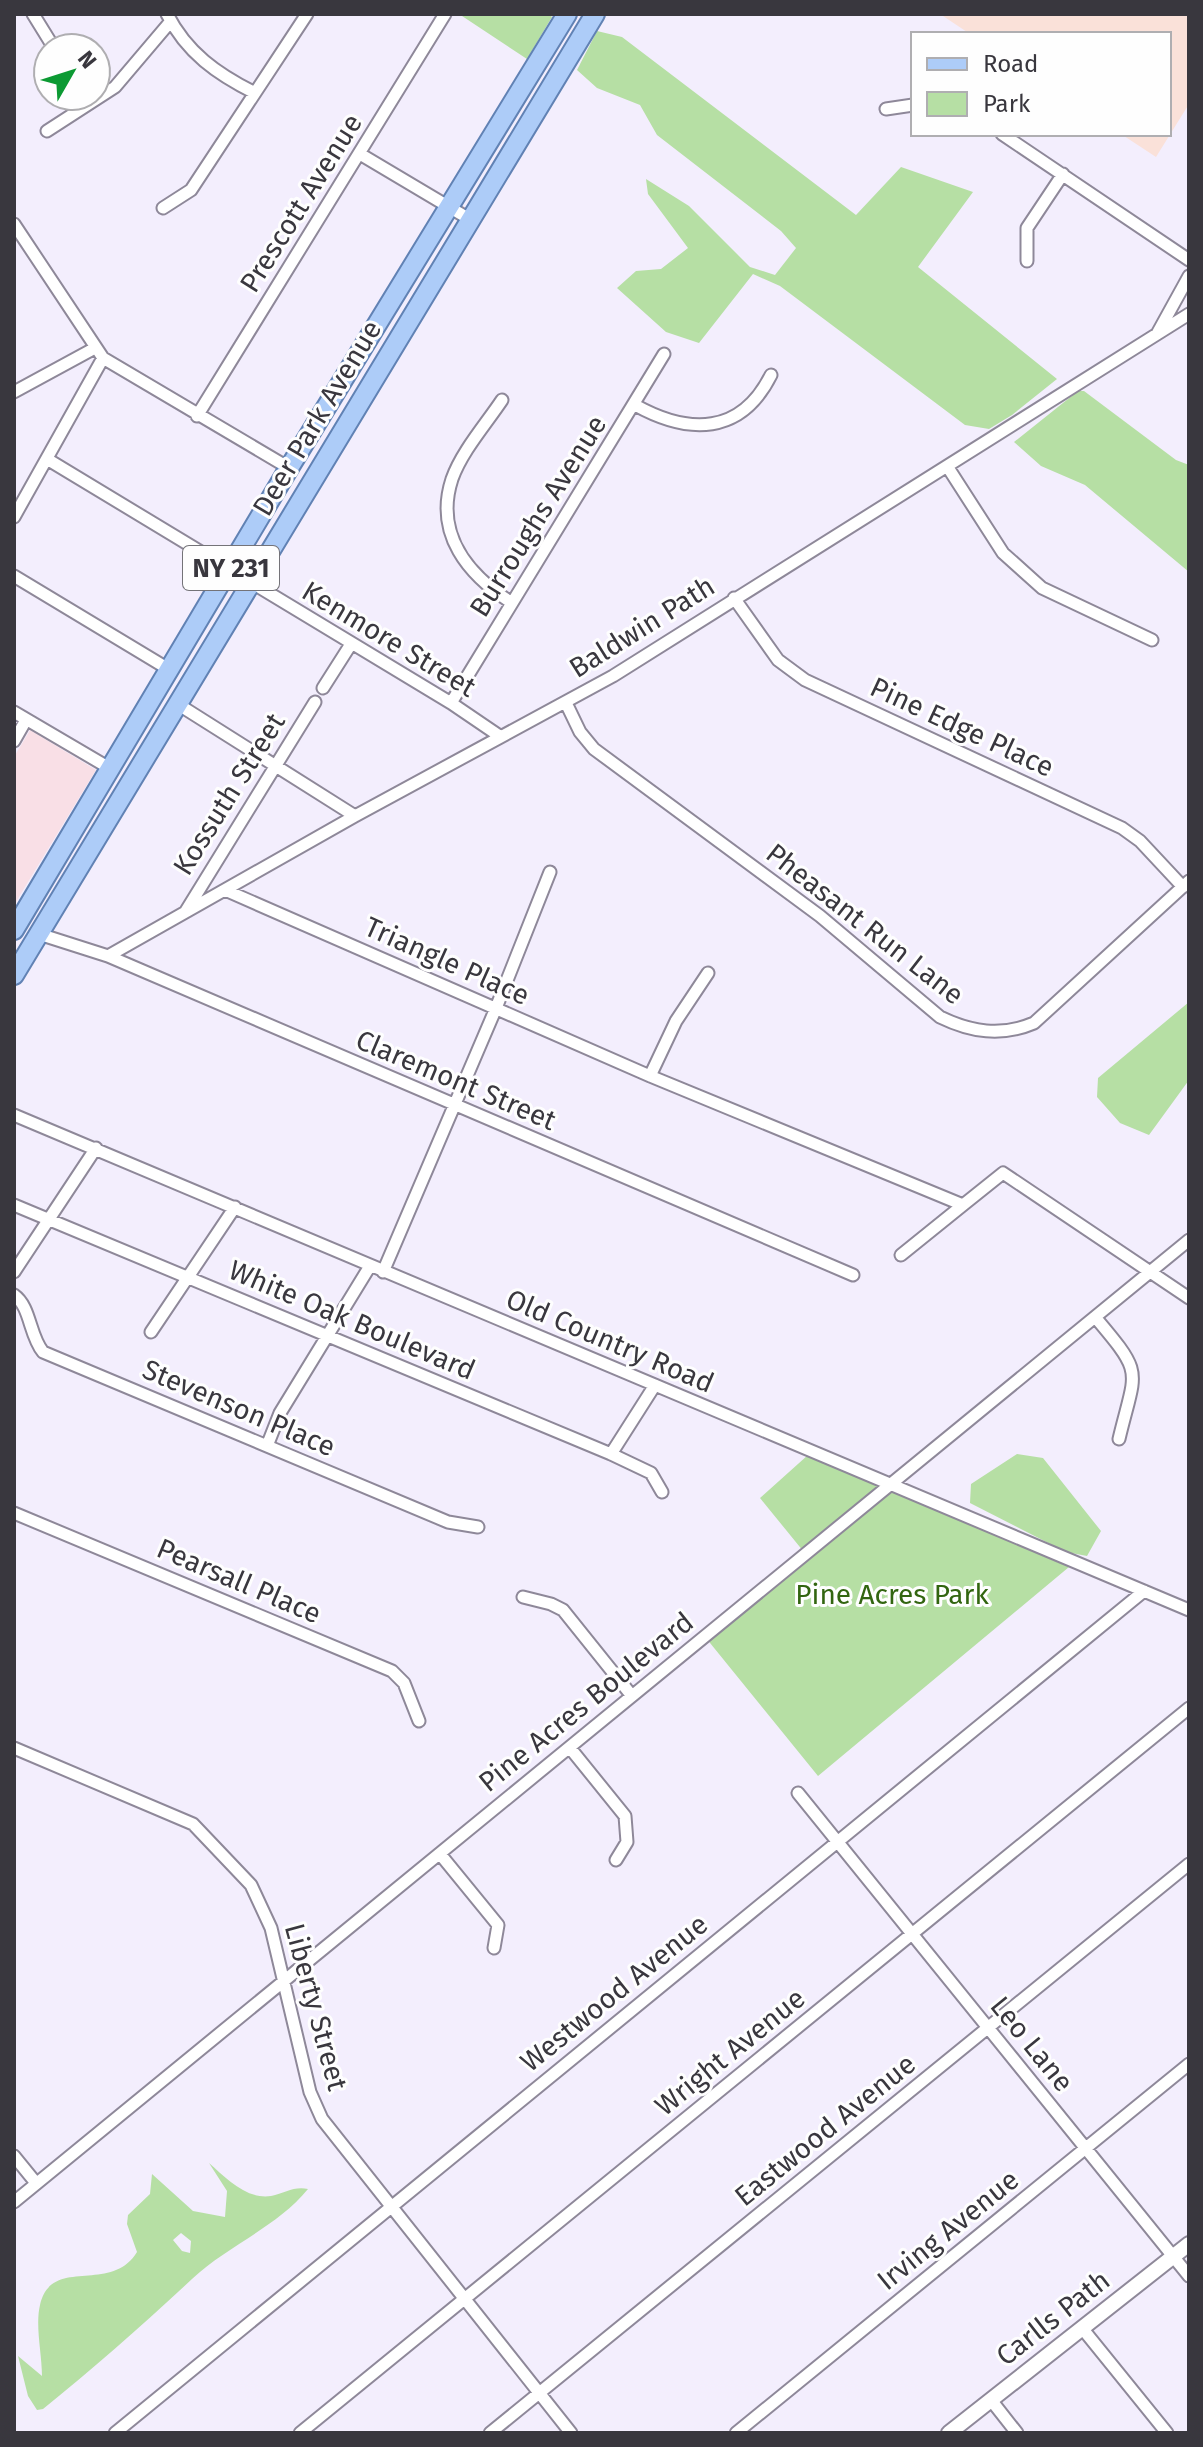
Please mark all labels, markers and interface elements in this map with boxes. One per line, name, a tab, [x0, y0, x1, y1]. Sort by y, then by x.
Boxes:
north arrow	[32, 32, 112, 112]
legend	[911, 32, 1171, 136]
text: N	[72, 46, 102, 74]
text: Road	[983, 50, 1038, 78]
text: Park	[983, 90, 1031, 118]
street label: Prescott Avenue	[233, 108, 369, 298]
street label: Deer Park Avenue	[246, 314, 388, 522]
street label: Burroughs Avenue	[463, 409, 613, 623]
road number: NY 231	[183, 546, 279, 590]
street label: Baldwin Path	[563, 569, 721, 685]
street label: Kenmore Street	[296, 574, 483, 704]
street label: Pine Edge Place	[865, 670, 1059, 784]
street label: Kossuth Street	[166, 706, 292, 881]
street label: Pheasant Run Lane	[760, 837, 970, 1011]
street label: Triangle Place	[360, 910, 534, 1012]
street label: Claremont Street	[351, 1023, 562, 1137]
street label: White Oak Boulevard	[224, 1253, 480, 1387]
street label: Old Country Road	[501, 1282, 719, 1400]
street label: Stevenson Place	[138, 1353, 340, 1463]
street label: Pearsall Place	[152, 1532, 326, 1630]
park label: Pine Acres Park	[795, 1578, 989, 1611]
street label: Pine Acres Boulevard	[472, 1605, 700, 1799]
street label: Westwood Avenue	[514, 1907, 714, 2079]
street label: Liberty Street	[278, 1920, 354, 2095]
street label: Wright Avenue	[648, 1982, 812, 2122]
street label: Leo Lane	[984, 1990, 1080, 2098]
street label: Eastwood Avenue	[728, 2047, 922, 2213]
street label: Irving Avenue	[871, 2163, 1025, 2297]
street label: Carlls Path	[990, 2263, 1116, 2373]

